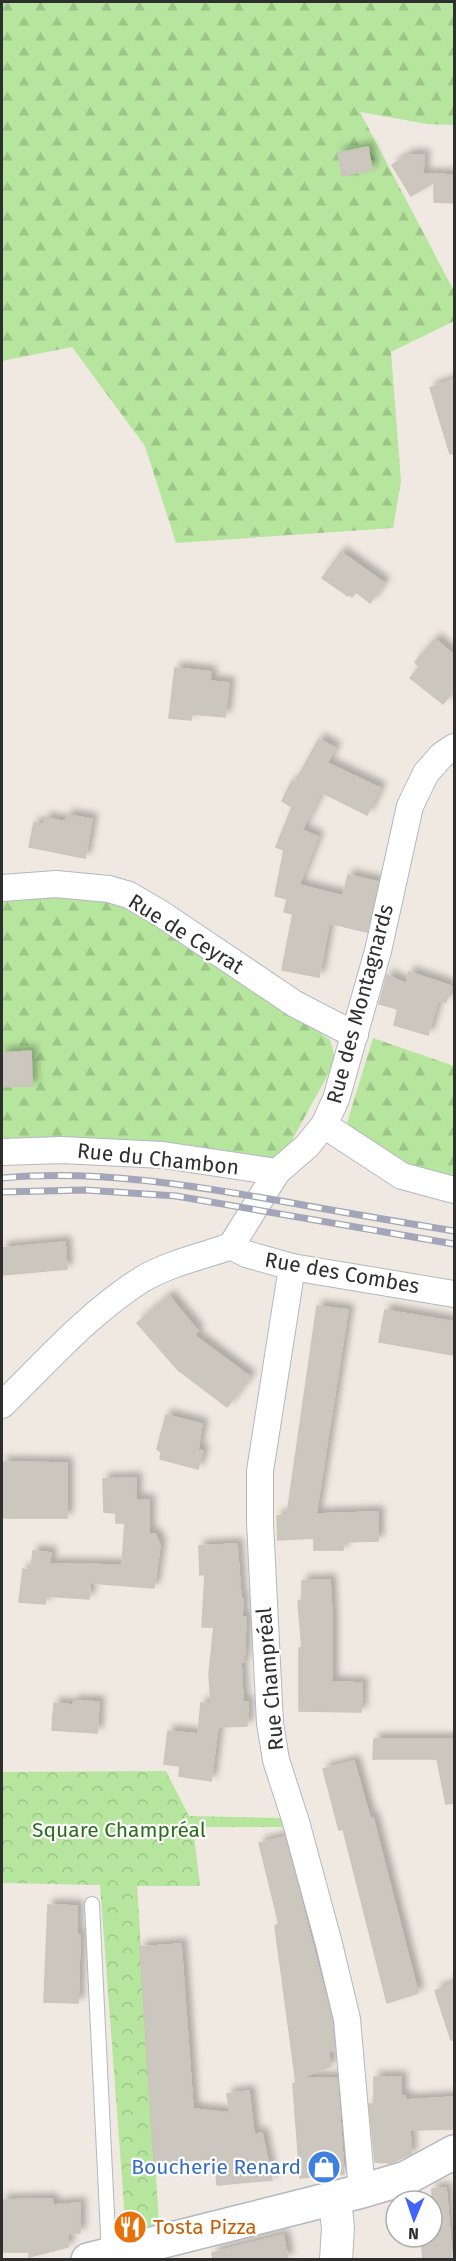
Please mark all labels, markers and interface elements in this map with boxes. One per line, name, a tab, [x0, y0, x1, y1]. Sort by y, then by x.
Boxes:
street label: Rue de Ceyrat	[124, 888, 249, 980]
street label: Rue des Montagnards	[321, 901, 399, 1107]
street label: Rue du Chambon	[76, 1138, 240, 1180]
street label: Rue des Combes	[263, 1247, 422, 1299]
street label: Rue Champréal	[251, 1606, 289, 1752]
park label: Square Champréal	[32, 1817, 206, 1843]
shop icon: Boucherie Renard	[306, 2149, 342, 2185]
place label: Boucherie Renard	[131, 2154, 301, 2180]
north arrow	[384, 2189, 444, 2249]
restaurant icon: Tosta Pizza	[112, 2209, 148, 2245]
place label: Tosta Pizza	[153, 2214, 257, 2240]
text: N	[408, 2224, 419, 2243]

